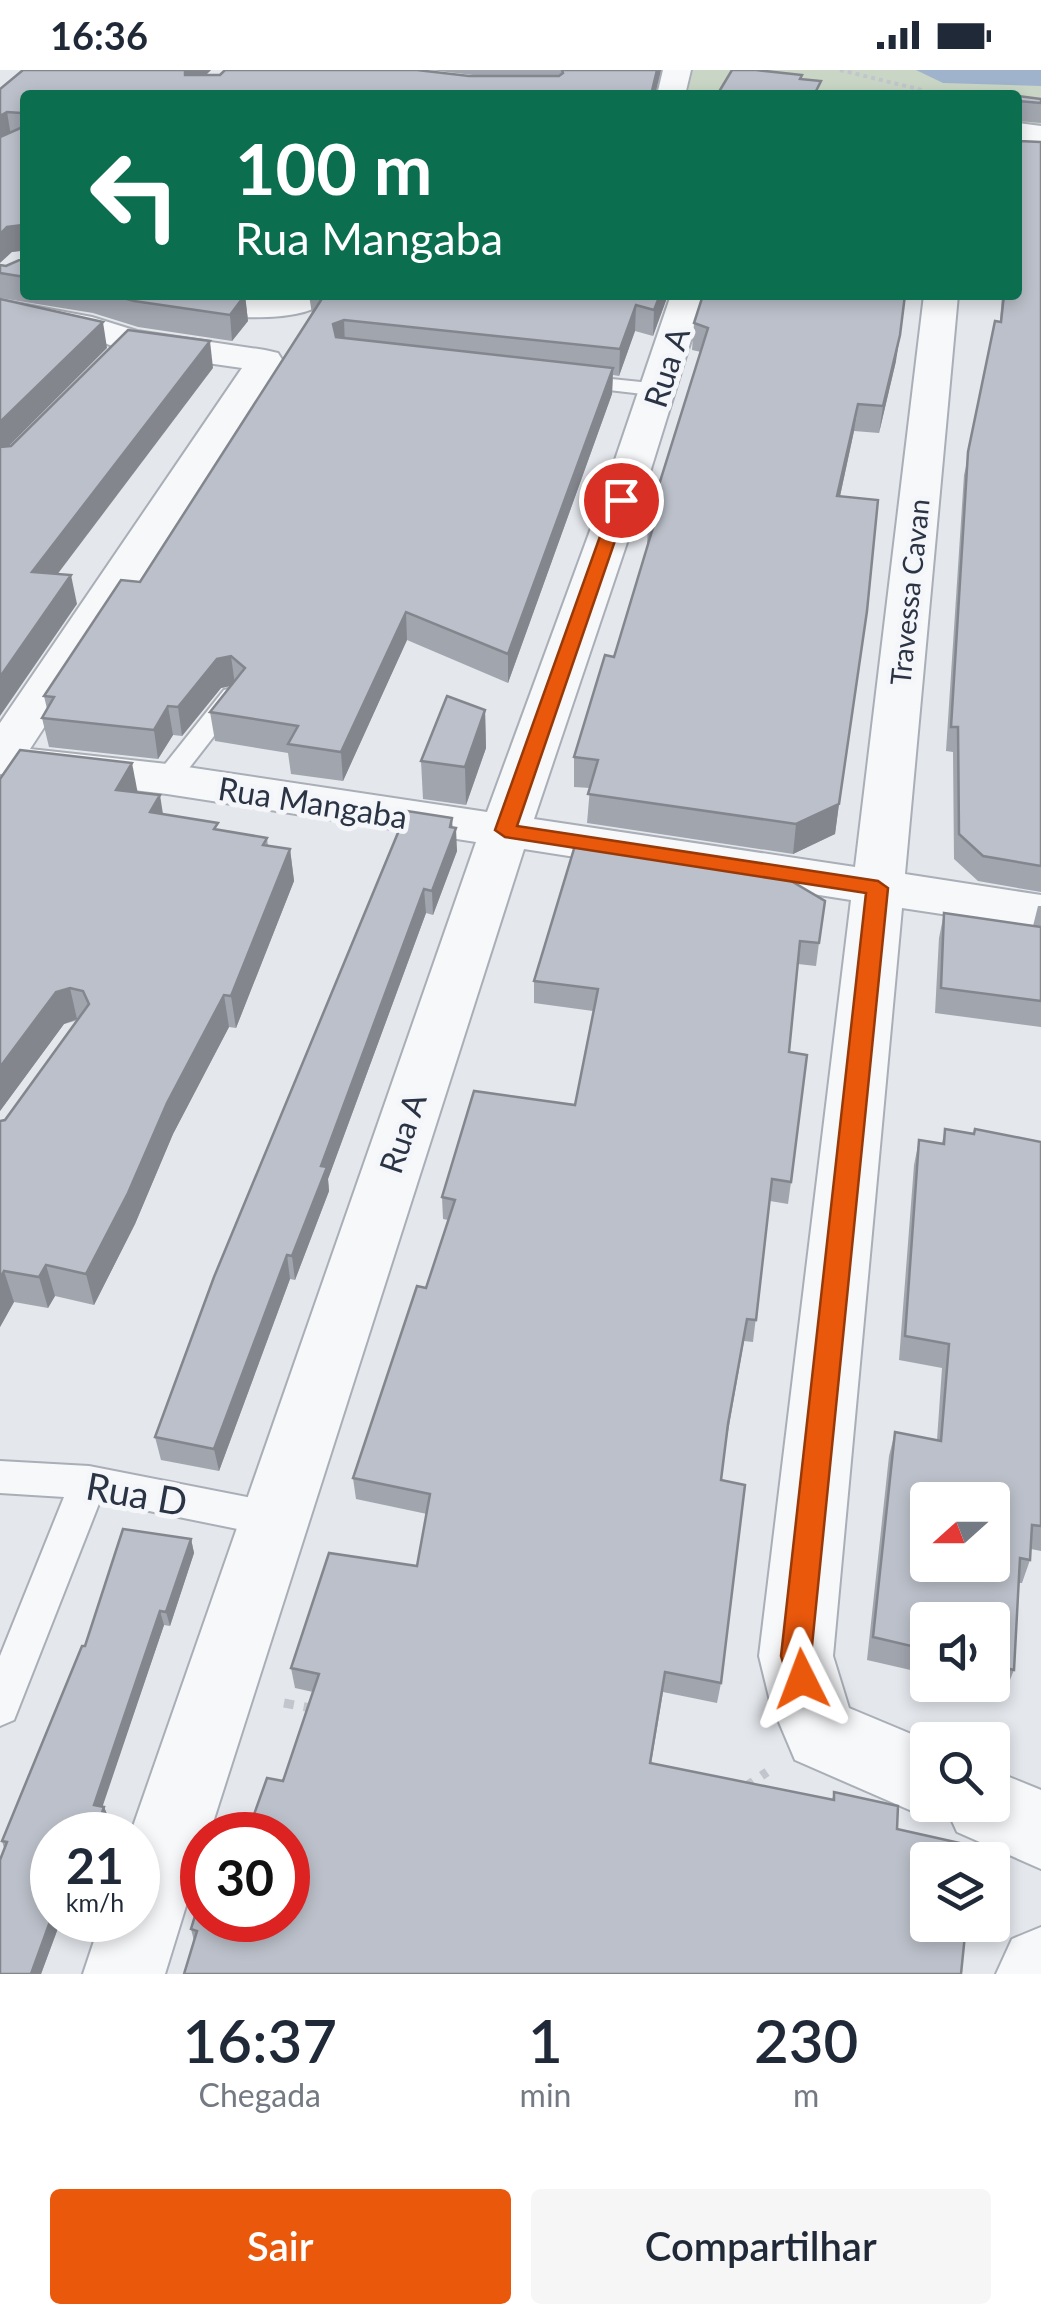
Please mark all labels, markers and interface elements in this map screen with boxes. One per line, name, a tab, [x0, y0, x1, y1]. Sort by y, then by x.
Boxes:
text: 16:36	[50, 12, 148, 58]
text: 100 m	[235, 126, 432, 210]
icon: left	[70, 130, 200, 260]
text: Rua Mangaba	[235, 211, 503, 265]
street label: Rua A	[635, 322, 697, 412]
pin	[579, 458, 664, 543]
icon: arrive	[594, 473, 649, 528]
street label: Travessa Cavan	[882, 497, 936, 687]
street label: Rua Mangaba	[216, 768, 410, 836]
street label: Rua A	[370, 1088, 434, 1178]
street label: Rua D	[83, 1462, 191, 1524]
north arrow	[910, 1482, 1010, 1582]
map controls	[910, 1482, 1010, 1942]
button: sound	[910, 1602, 1010, 1702]
position arrow	[750, 1627, 854, 1731]
button: search	[910, 1722, 1010, 1822]
speed limit sign: 30	[180, 1812, 310, 1942]
text: 21	[66, 1835, 124, 1895]
button: layers	[910, 1842, 1010, 1942]
text: km/h	[66, 1887, 124, 1917]
text: 16:37	[183, 2004, 337, 2076]
text: 1	[528, 2004, 563, 2076]
text: 230	[754, 2004, 858, 2076]
text: Chegada	[199, 2075, 321, 2114]
text: min	[520, 2075, 571, 2114]
text: m	[793, 2075, 819, 2114]
button: Sair	[50, 2189, 511, 2304]
button: Compartilhar	[531, 2189, 991, 2304]

